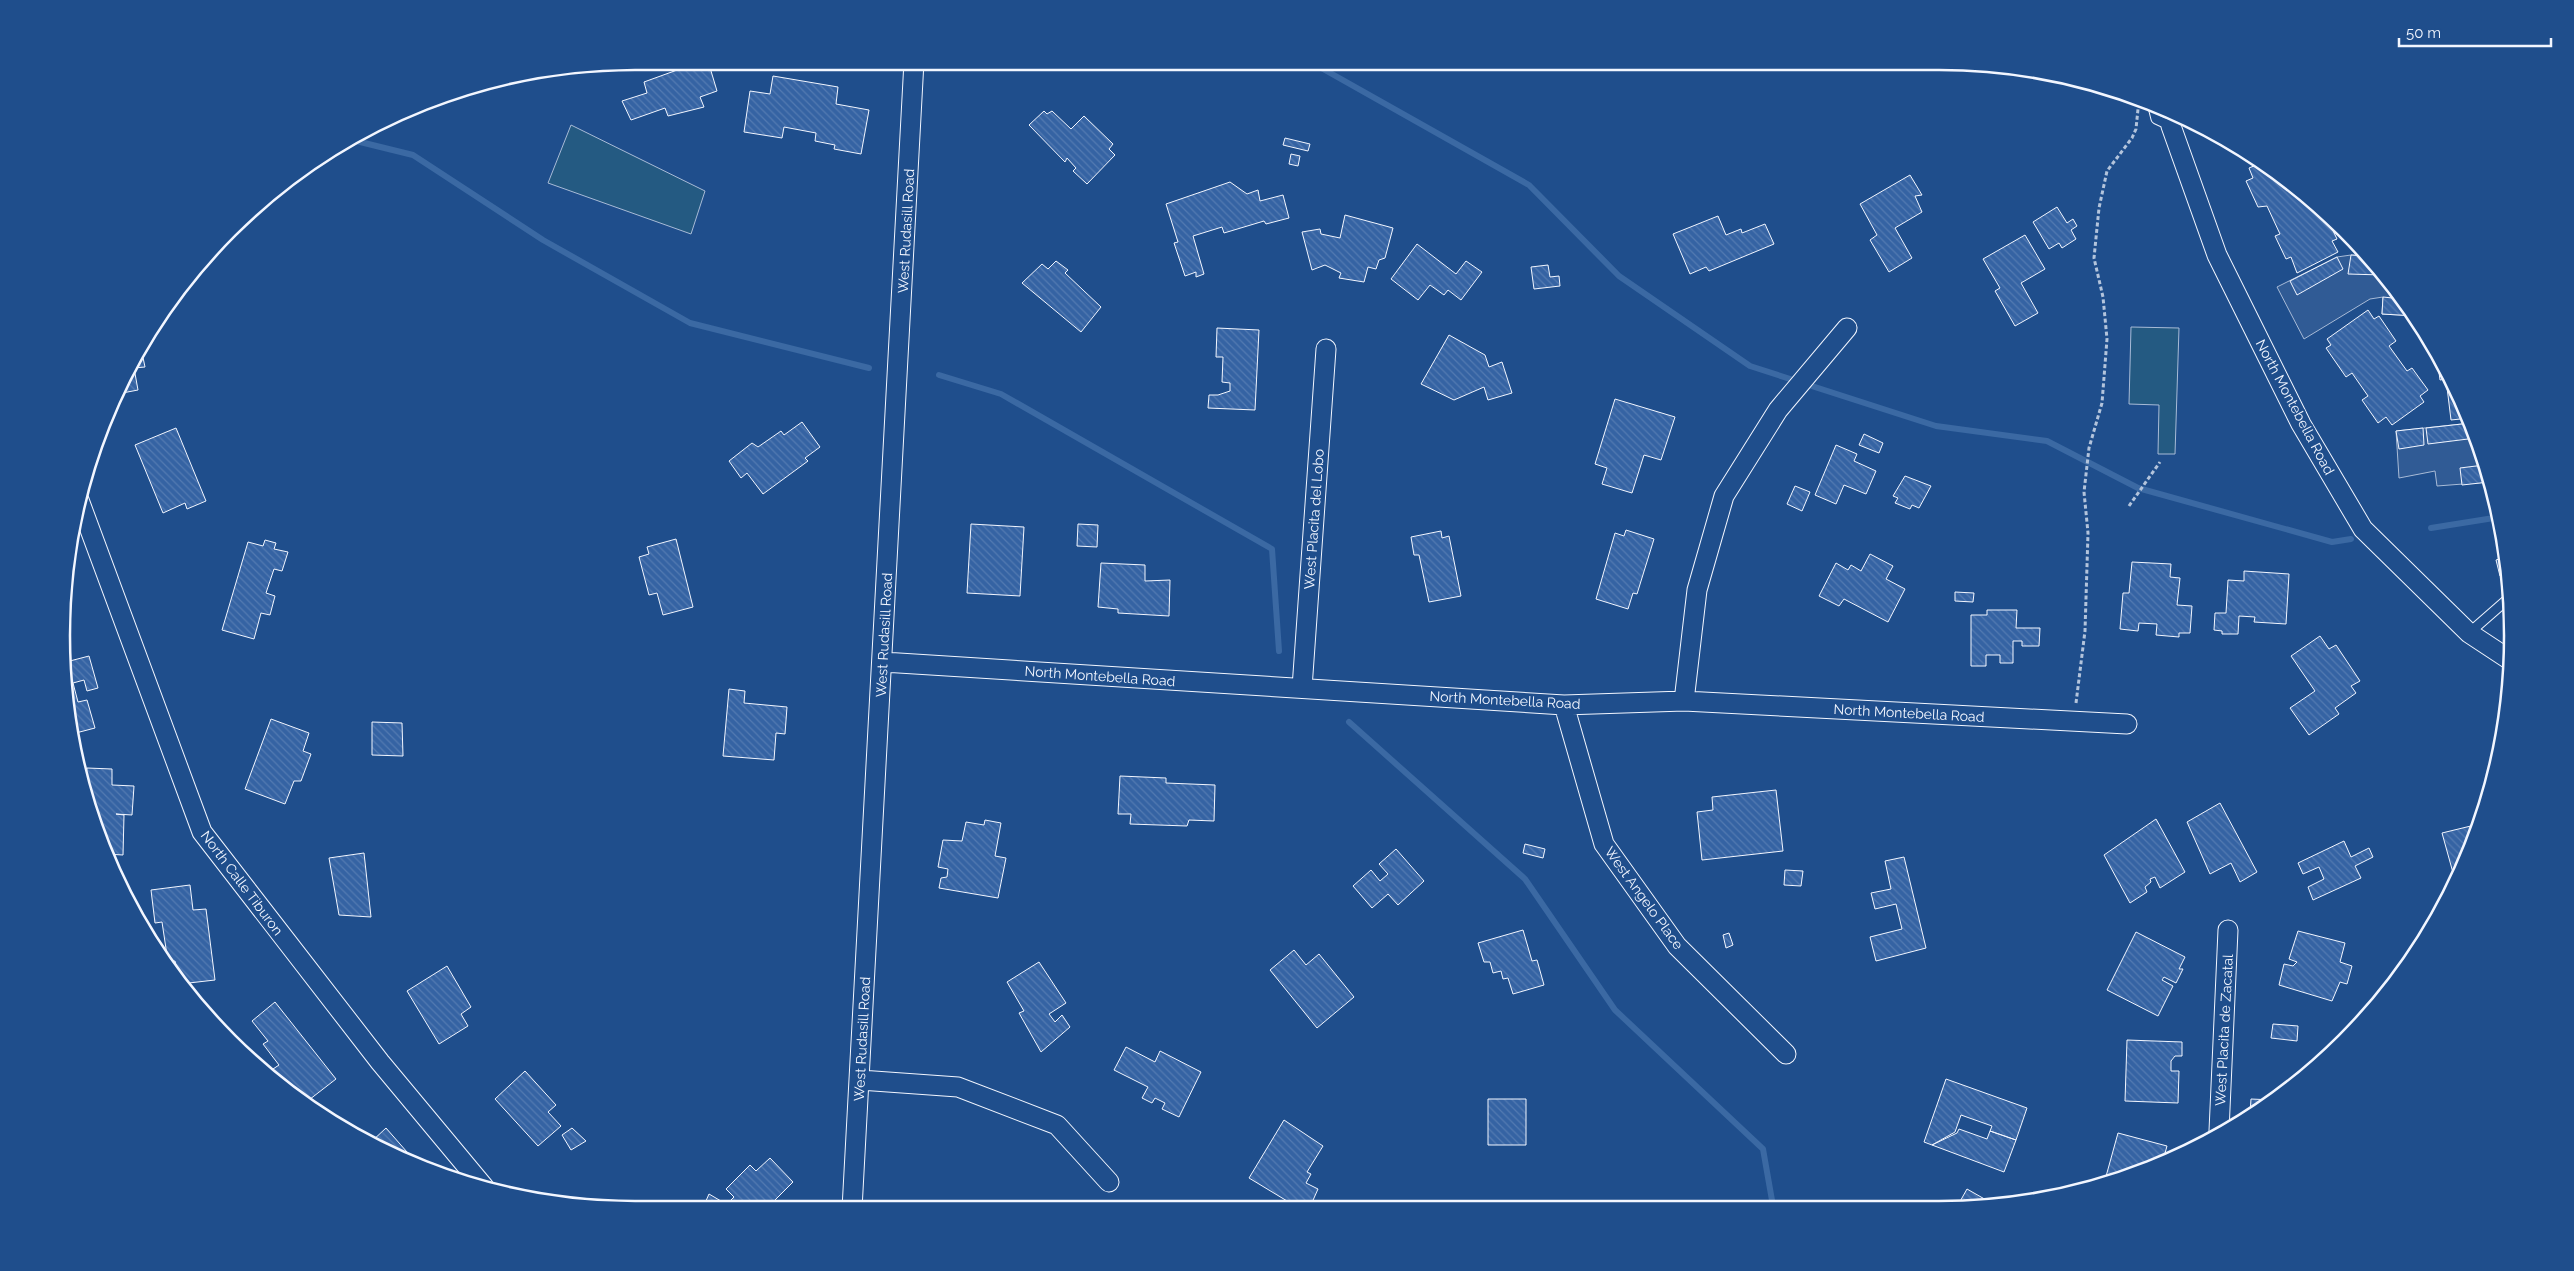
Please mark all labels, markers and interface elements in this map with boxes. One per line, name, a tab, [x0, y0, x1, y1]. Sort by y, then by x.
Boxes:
scale bar	[2399, 15, 2552, 47]
text: 50 m	[2406, 24, 2441, 42]
street label: West Rudasill Road	[895, 168, 917, 294]
street label: North Montebella Road	[2252, 337, 2338, 477]
street label: West Placita del Lobo	[1301, 448, 1327, 590]
street label: West Rudasill Road	[873, 572, 895, 698]
street label: North Montebella Road	[1024, 663, 1176, 689]
street label: North Montebella Road	[1429, 688, 1581, 712]
street label: North Montebella Road	[1833, 701, 1985, 725]
street label: North Calle Tiburon	[198, 828, 286, 938]
street label: West Angelo Place	[1601, 844, 1687, 952]
street label: West Placita de Zacatal	[2212, 953, 2236, 1106]
street label: West Rudasill Road	[851, 976, 873, 1102]

